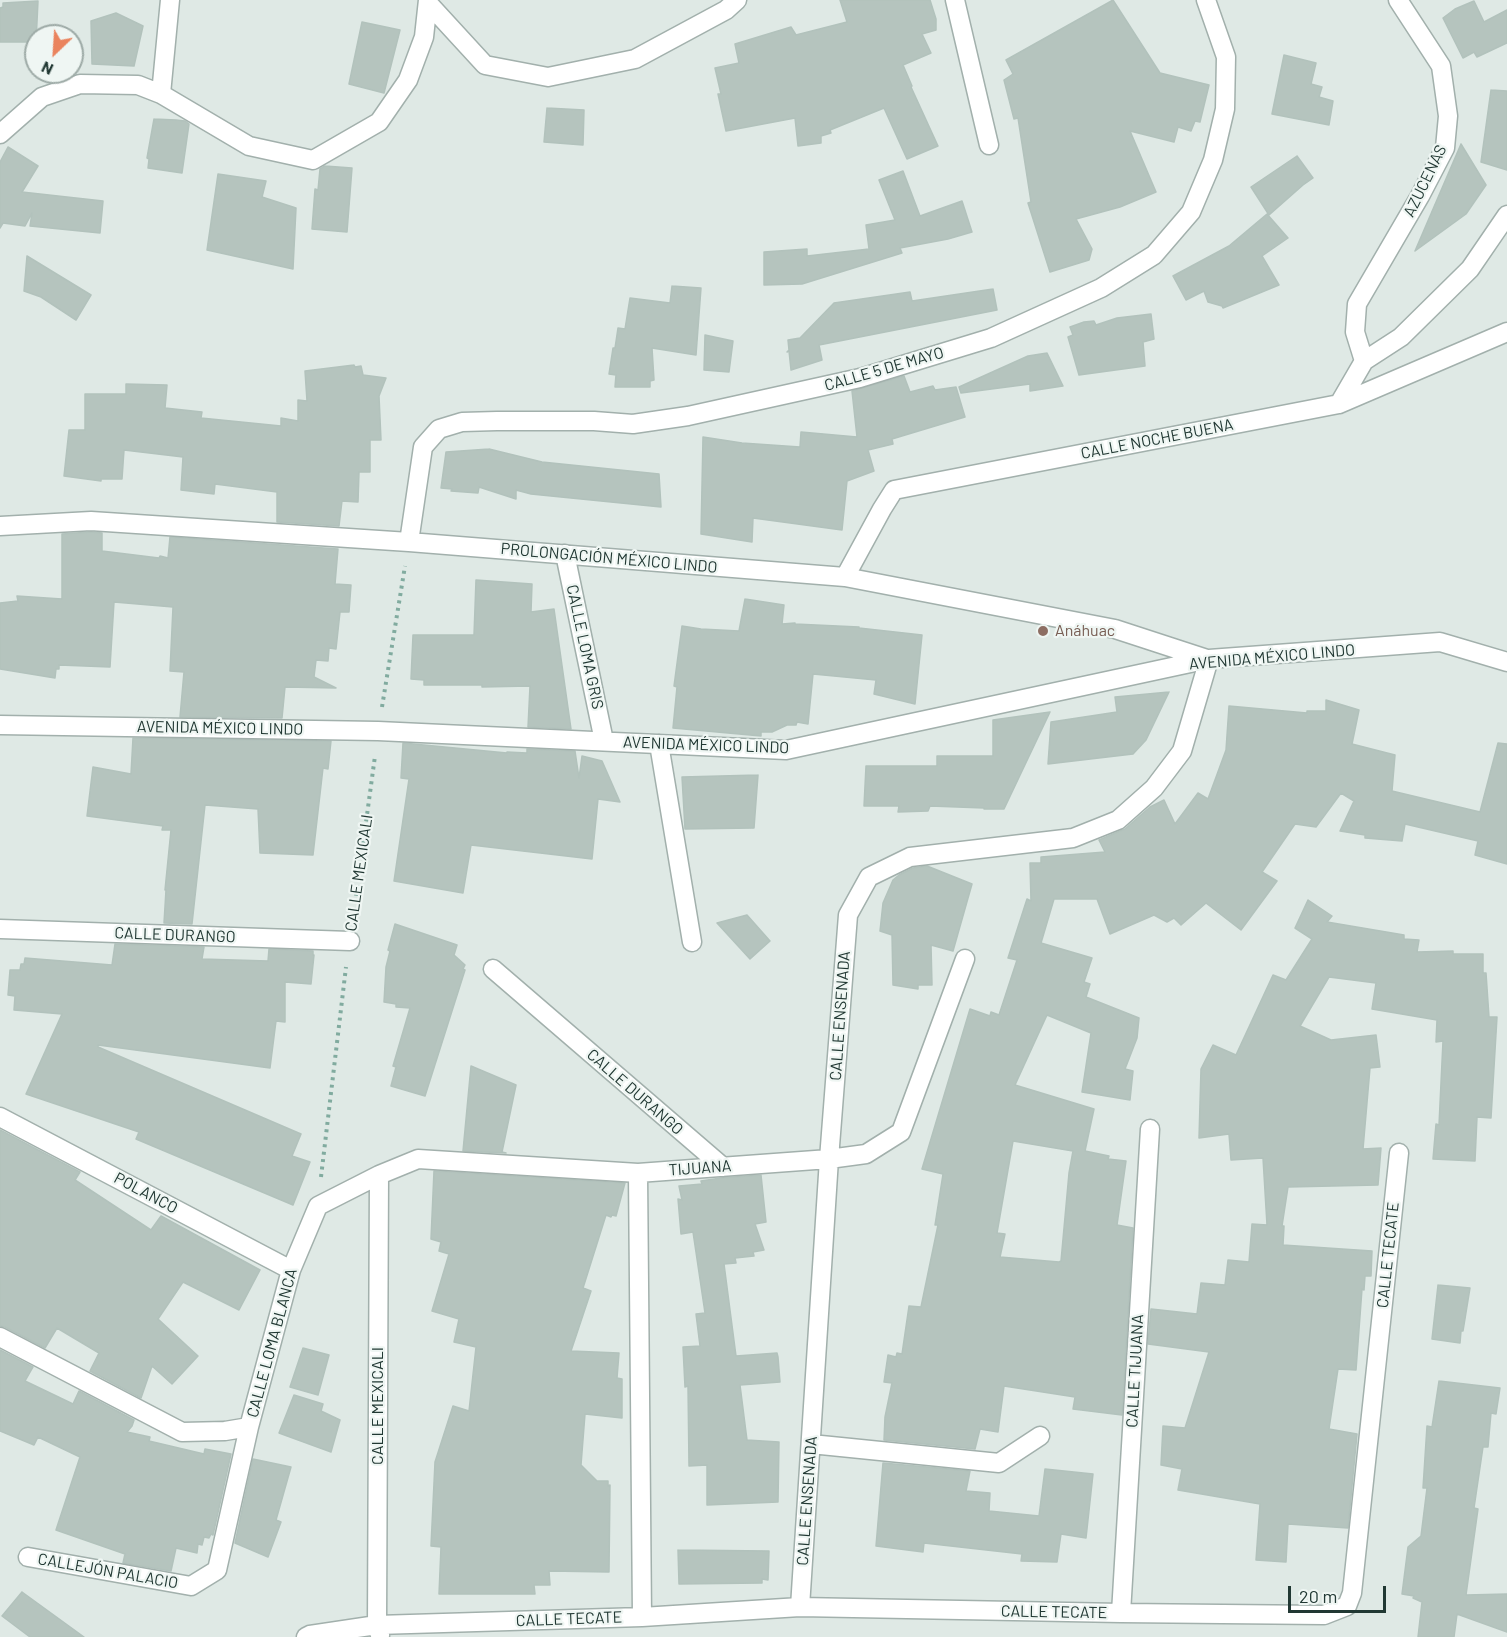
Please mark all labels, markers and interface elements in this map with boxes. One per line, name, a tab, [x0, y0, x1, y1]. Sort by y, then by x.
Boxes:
north arrow	[24, 24, 84, 84]
text: N	[38, 58, 56, 80]
street label: AZUCENAS	[1399, 142, 1451, 220]
street label: CALLE 5 DE MAYO	[822, 343, 946, 395]
street label: CALLE NOCHE BUENA	[1079, 415, 1235, 463]
street label: PROLONGACIÓN MÉXICO LINDO	[500, 539, 718, 577]
street label: CALLE LOMA GRIS	[562, 583, 608, 711]
place label: Anáhuac	[1055, 621, 1115, 641]
marker: Anáhuac	[1036, 624, 1050, 638]
street label: AVENIDA MÉXICO LINDO	[1188, 640, 1356, 674]
street label: AVENIDA MÉXICO LINDO	[137, 717, 303, 739]
street label: AVENIDA MÉXICO LINDO	[623, 733, 789, 757]
street label: CALLE MEXICALI	[341, 813, 377, 933]
street label: CALLE DURANGO	[114, 923, 236, 947]
street label: CALLE ENSENADA	[826, 951, 854, 1081]
street label: CALLE DURANGO	[583, 1045, 687, 1139]
street label: TIJUANA	[668, 1156, 732, 1180]
street label: POLANCO	[111, 1168, 181, 1218]
street label: CALLE TECATE	[1373, 1201, 1403, 1309]
street label: CALLE LOMA BLANCA	[243, 1266, 301, 1420]
street label: CALLE TIJUANA	[1122, 1314, 1148, 1428]
street label: CALLE MEXICALI	[368, 1347, 388, 1465]
street label: CALLE ENSENADA	[793, 1436, 821, 1566]
street label: CALLEJÓN PALACIO	[36, 1549, 180, 1593]
scale bar	[1291, 1574, 1388, 1612]
text: 20 m	[1299, 1585, 1337, 1607]
street label: CALLE TECATE	[1001, 1601, 1107, 1623]
street label: CALLE TECATE	[515, 1608, 623, 1630]

